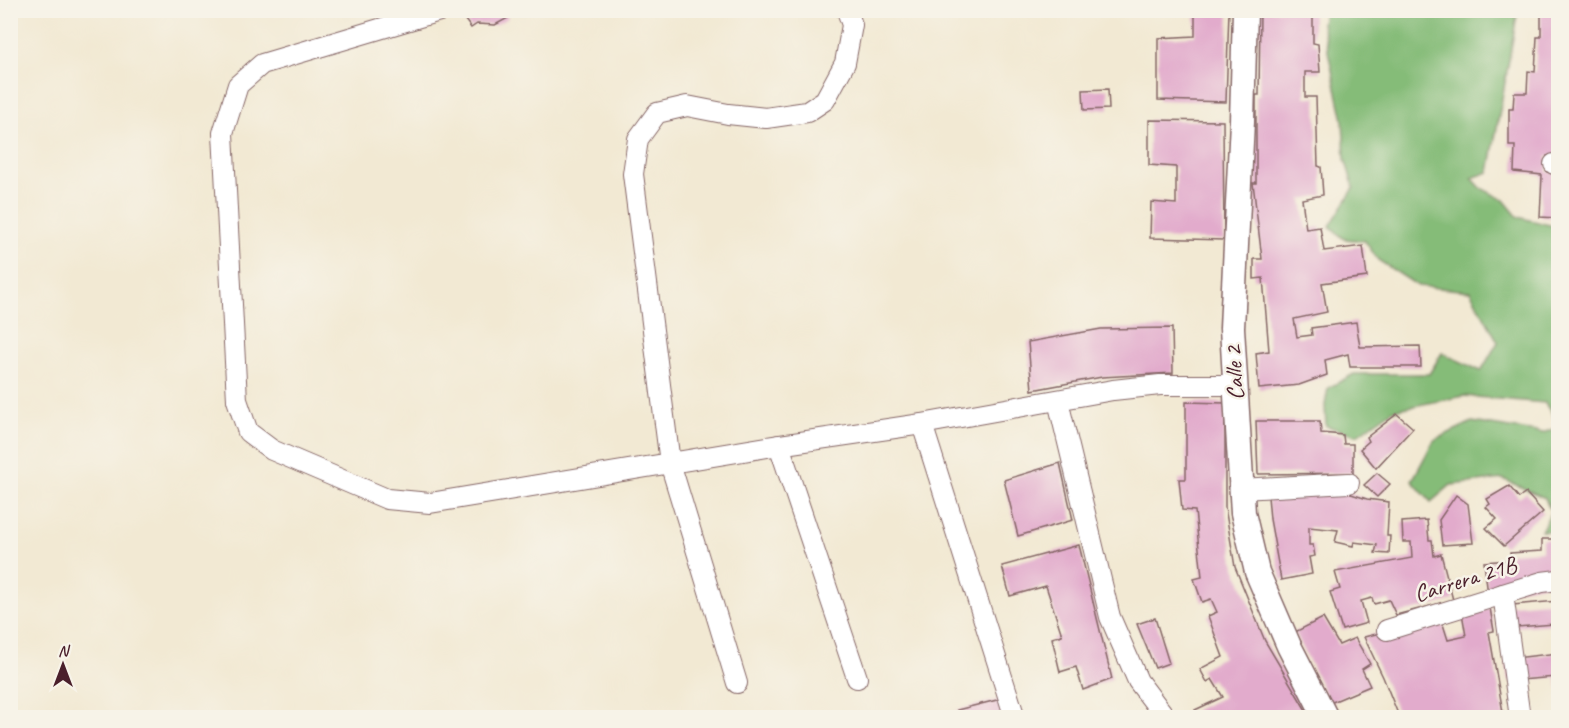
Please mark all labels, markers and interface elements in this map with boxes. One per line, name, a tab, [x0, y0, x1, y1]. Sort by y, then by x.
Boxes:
street label: Calle 2	[1217, 343, 1250, 401]
street label: Carrera 21B	[1410, 549, 1521, 609]
north arrow	[33, 635, 93, 695]
text: N	[58, 641, 71, 661]

